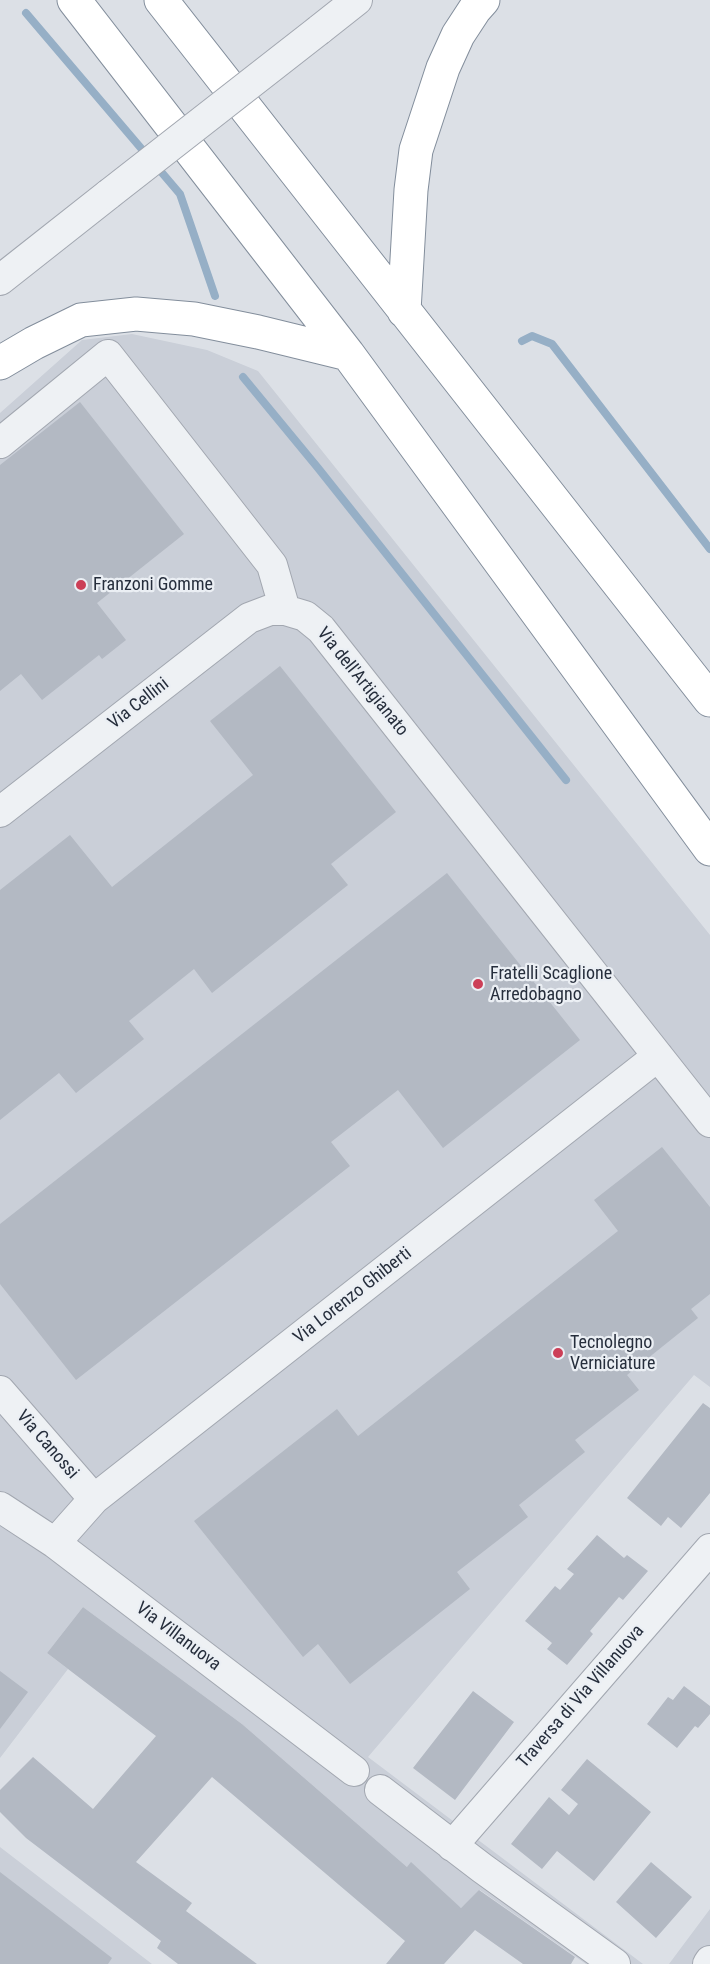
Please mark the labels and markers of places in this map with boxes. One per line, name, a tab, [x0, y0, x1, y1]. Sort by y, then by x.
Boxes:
place label: Franzoni Gomme	[93, 574, 213, 596]
marker: Franzoni Gomme	[74, 578, 88, 592]
place label: Fratelli Scaglione Arredobagno	[490, 963, 612, 1006]
marker: Fratelli Scaglione Arredobagno	[471, 977, 485, 991]
place label: Tecnolegno Verniciature	[570, 1332, 655, 1374]
marker: Tecnolegno Verniciature	[551, 1346, 565, 1360]

